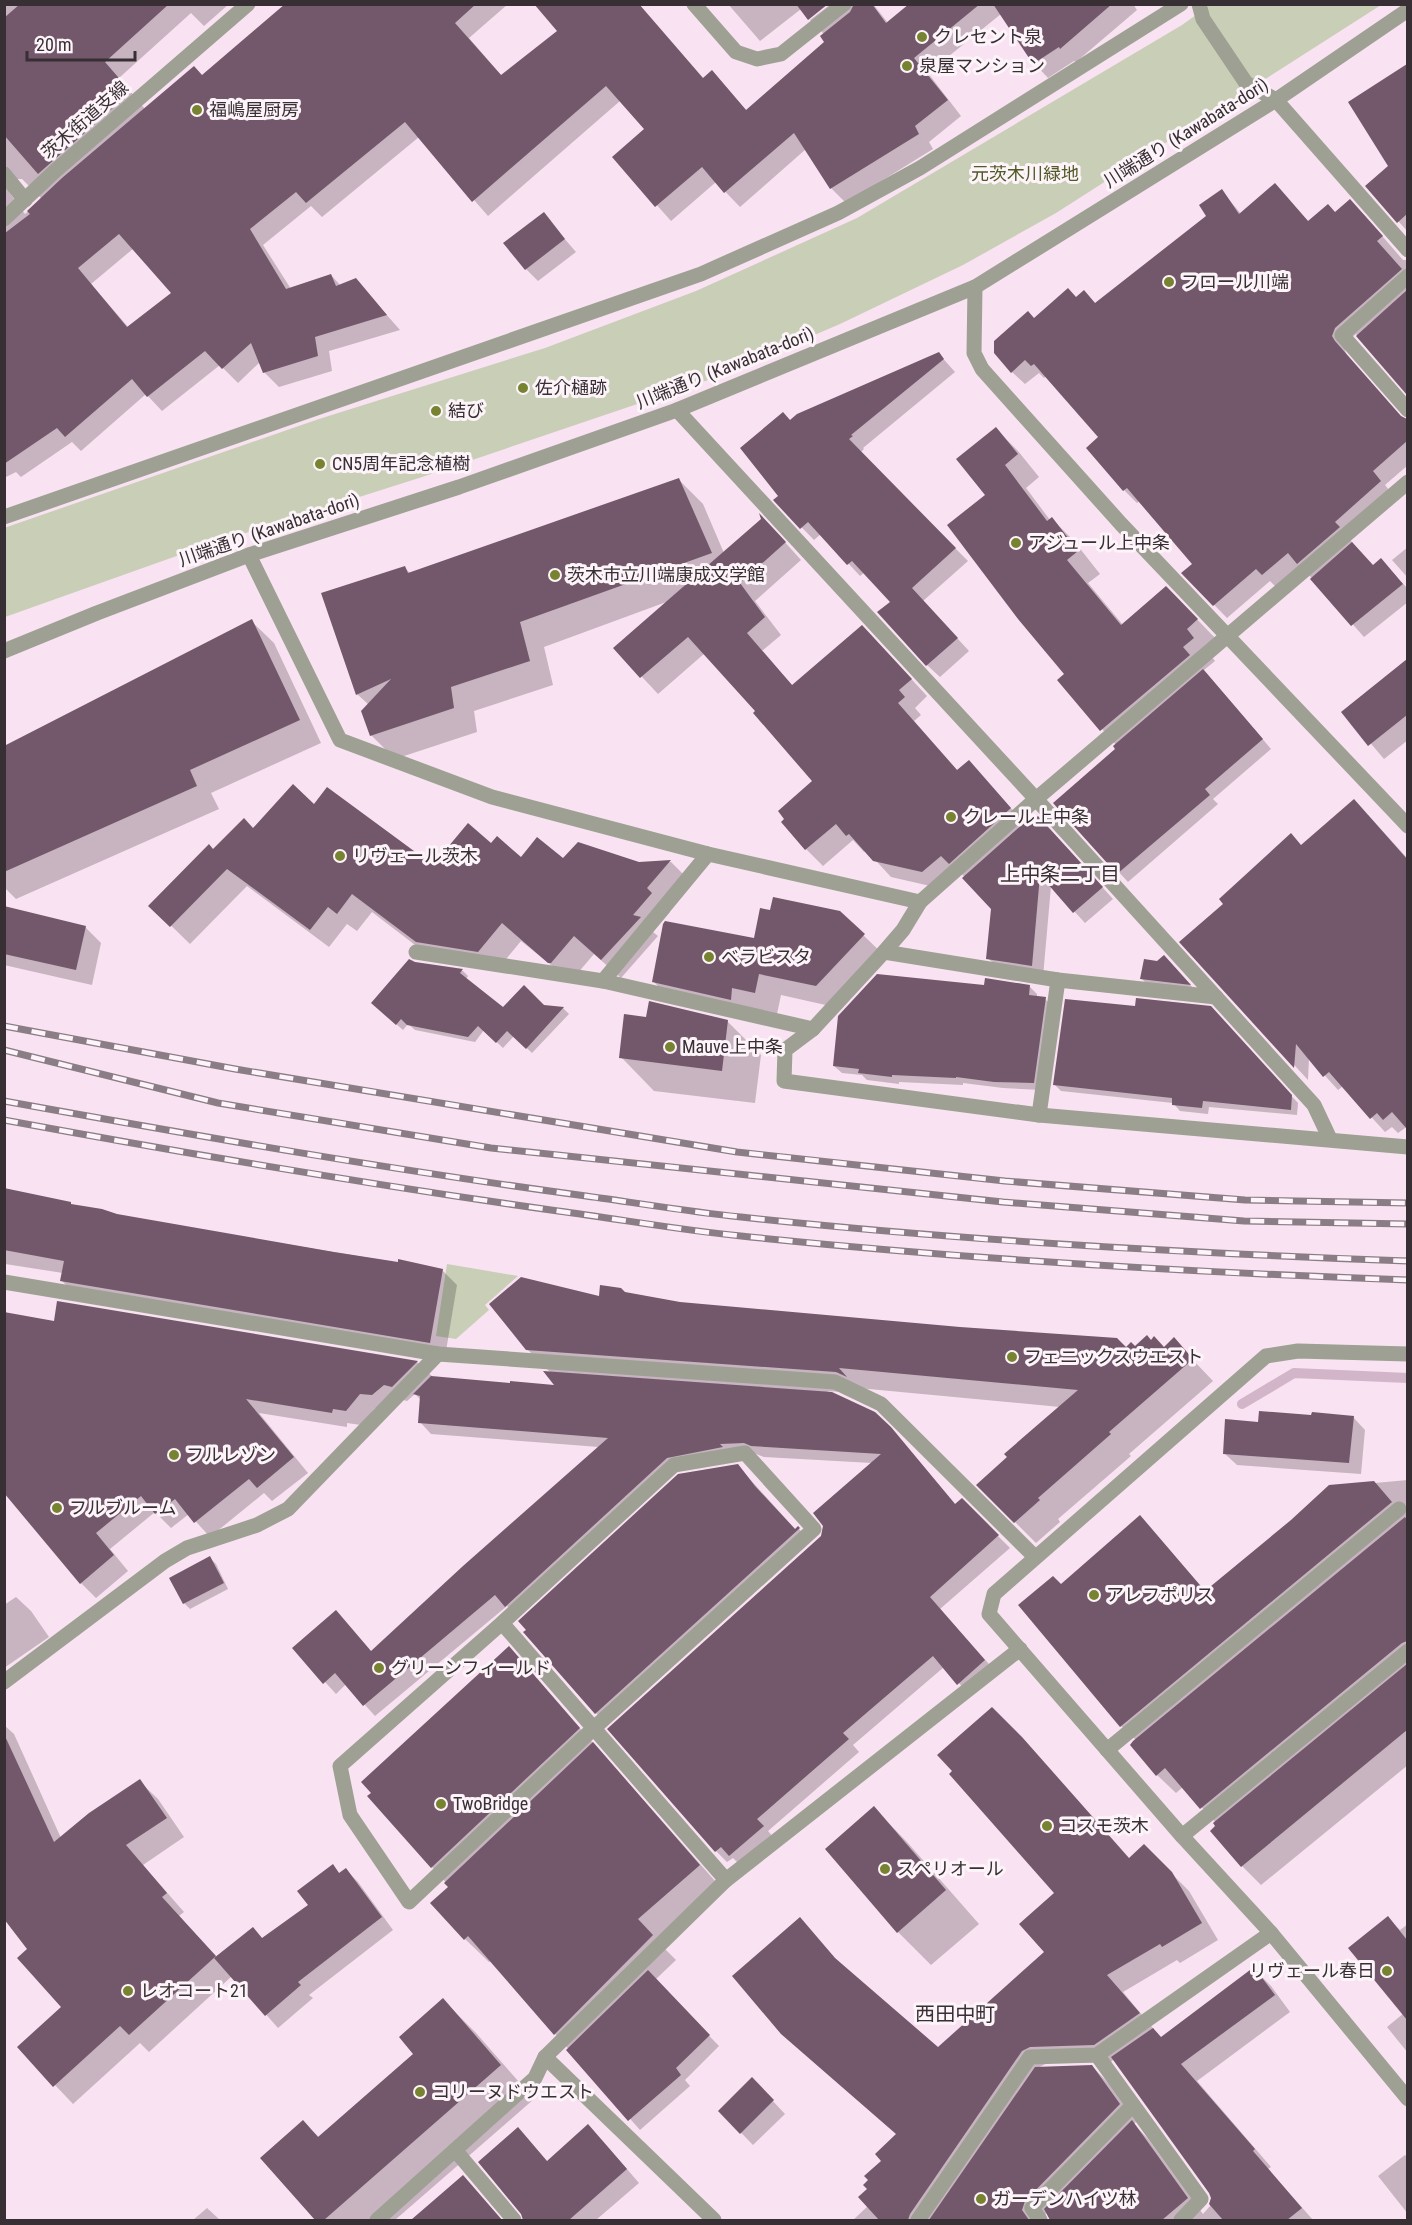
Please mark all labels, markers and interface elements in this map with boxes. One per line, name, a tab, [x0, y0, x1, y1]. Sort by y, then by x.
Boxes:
scale bar	[27, 24, 135, 62]
place label: クレセント泉	[934, 26, 1042, 47]
marker: クレセント泉	[915, 30, 929, 44]
text: 20 m	[36, 34, 71, 55]
place label: 泉屋マンション	[919, 55, 1045, 76]
marker: 泉屋マンション	[900, 59, 914, 73]
street label: 川端通り (Kawabata-dori)	[1100, 73, 1272, 193]
street label: 茨木街道支線	[37, 76, 132, 163]
place label: 福嶋屋厨房	[209, 99, 299, 120]
marker: 福嶋屋厨房	[190, 103, 204, 117]
park label: 元茨木川緑地	[971, 163, 1079, 184]
place label: フロール川端	[1181, 271, 1289, 292]
marker: フロール川端	[1162, 275, 1176, 289]
street label: 川端通り (Kawabata-dori)	[633, 322, 817, 414]
place label: 佐介樋跡	[535, 377, 607, 398]
marker: 佐介樋跡	[516, 381, 530, 395]
place label: 結び	[448, 400, 484, 421]
marker: 結び	[429, 404, 443, 418]
place label: CN5周年記念植樹	[332, 453, 470, 474]
marker: CN5周年記念植樹	[313, 457, 327, 471]
street label: 川端通り (Kawabata-dori)	[176, 489, 362, 571]
place label: アジュール上中条	[1028, 532, 1170, 553]
marker: アジュール上中条	[1009, 536, 1023, 550]
place label: 茨木市立川端康成文学館	[567, 564, 765, 585]
marker: 茨木市立川端康成文学館	[548, 568, 562, 582]
place label: クレール上中条	[963, 806, 1089, 827]
marker: クレール上中条	[944, 810, 958, 824]
place label: リヴェール茨木	[352, 845, 478, 866]
marker: リヴェール茨木	[333, 849, 347, 863]
district label: 上中条二丁目	[1000, 862, 1120, 886]
place label: ベラビスタ	[721, 946, 811, 967]
marker: ベラビスタ	[702, 950, 716, 964]
place label: Mauve上中条	[682, 1036, 783, 1057]
marker: Mauve上中条	[663, 1040, 677, 1054]
place label: フェニックスウエスト	[1024, 1346, 1203, 1367]
marker: フェニックスウエスト	[1005, 1350, 1019, 1364]
place label: フルレゾン	[186, 1444, 276, 1465]
marker: フルレゾン	[167, 1448, 181, 1462]
place label: フルブルーム	[69, 1497, 176, 1518]
marker: フルブルーム	[50, 1501, 64, 1515]
place label: アレフポリス	[1106, 1584, 1214, 1605]
marker: アレフポリス	[1087, 1588, 1101, 1602]
place label: グリーンフィールド	[391, 1657, 551, 1678]
marker: グリーンフィールド	[372, 1661, 386, 1675]
place label: TwoBridge	[453, 1793, 528, 1814]
marker: TwoBridge	[434, 1797, 448, 1811]
place label: コスモ茨木	[1059, 1815, 1149, 1836]
marker: コスモ茨木	[1040, 1819, 1054, 1833]
place label: スペリオール	[897, 1858, 1004, 1879]
marker: スペリオール	[878, 1862, 892, 1876]
place label: リヴェール春日	[1249, 1960, 1375, 1981]
marker: リヴェール春日	[1380, 1964, 1394, 1978]
place label: レオコート21	[140, 1980, 248, 2001]
marker: レオコート21	[121, 1984, 135, 1998]
district label: 西田中町	[915, 2002, 995, 2026]
place label: コリーヌドウエスト	[432, 2081, 594, 2102]
marker: コリーヌドウエスト	[413, 2085, 427, 2099]
place label: ガーデンハイツ林	[993, 2188, 1137, 2209]
marker: ガーデンハイツ林	[974, 2192, 988, 2206]

